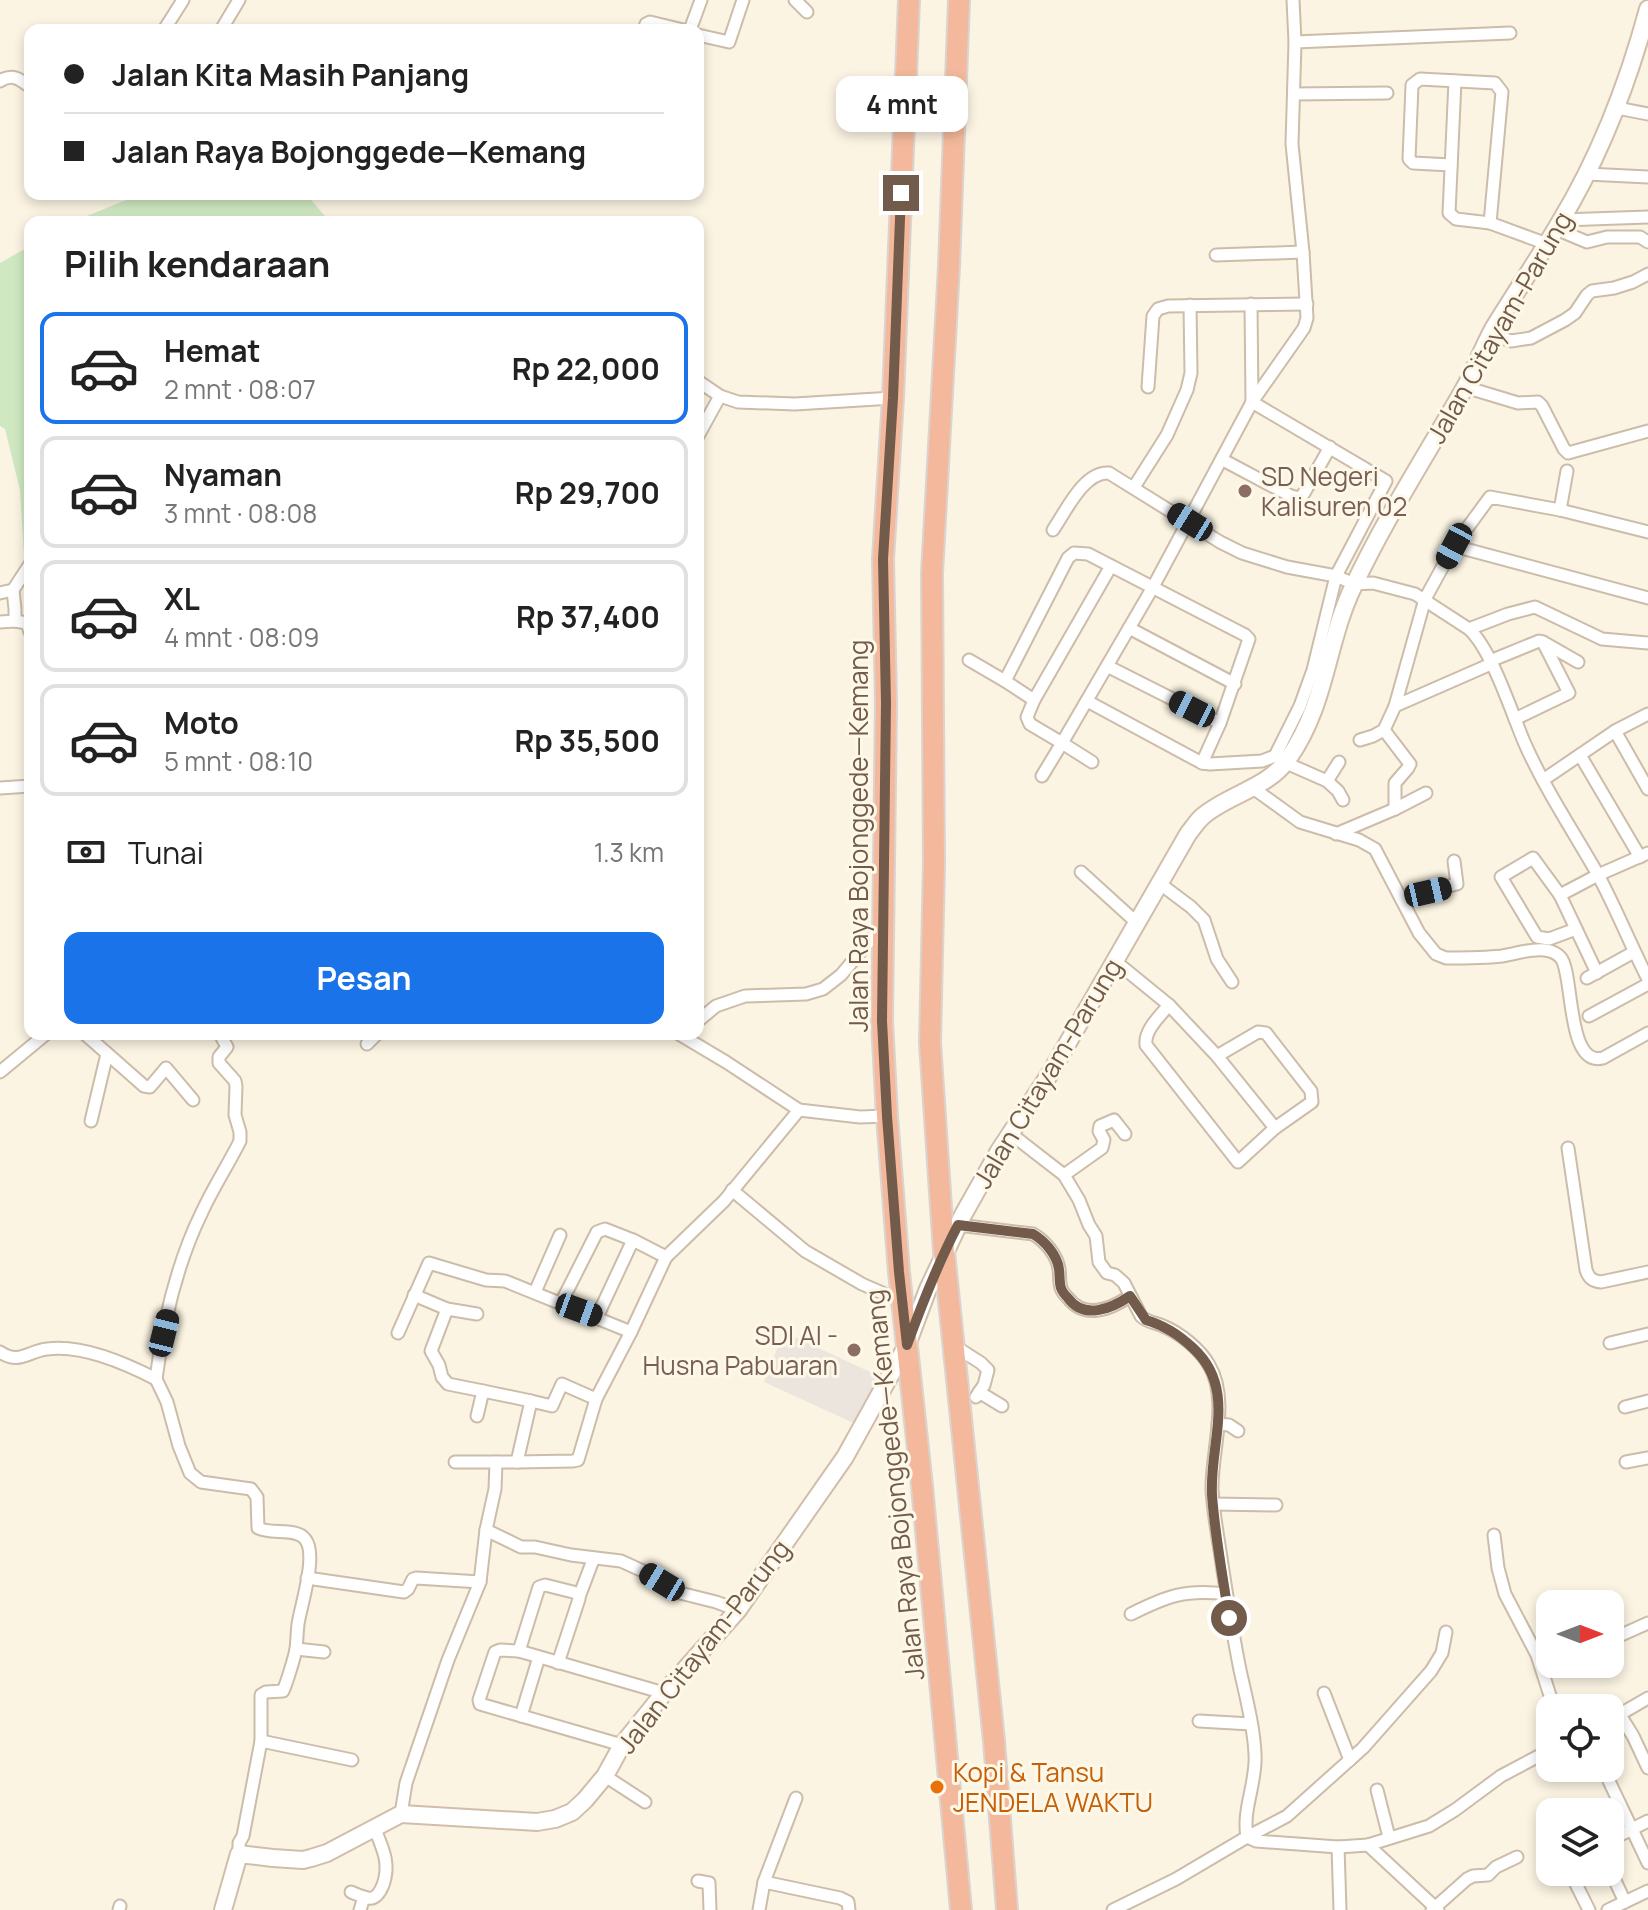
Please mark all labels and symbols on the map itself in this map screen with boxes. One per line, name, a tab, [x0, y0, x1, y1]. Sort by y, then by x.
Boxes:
callout: 4 mnt	[835, 77, 967, 133]
route end	[883, 175, 919, 211]
street label: Jalan Citayam-Parung	[1418, 204, 1580, 450]
place label: SD Negeri Kalisuren 02	[1261, 458, 1407, 524]
marker: SD Negeri Kalisuren 02	[1236, 482, 1254, 500]
car	[1163, 499, 1217, 545]
car	[1432, 519, 1476, 573]
street label: Jalan Raya Bojonggede—Kemang	[840, 640, 876, 1032]
car	[1165, 687, 1219, 731]
car	[1402, 875, 1454, 909]
street label: Jalan Citayam-Parung	[964, 951, 1130, 1195]
street label: Jalan Raya Bojonggede—Kemang	[856, 1288, 932, 1682]
car	[552, 1291, 606, 1329]
car	[147, 1307, 181, 1359]
place label: SDI Al - Husna Pabuaran	[642, 1317, 838, 1383]
marker: SDI Al - Husna Pabuaran	[845, 1341, 863, 1359]
street label: Jalan Citayam-Parung	[608, 1532, 798, 1760]
car	[635, 1559, 689, 1605]
north arrow	[1536, 1590, 1624, 1678]
route start	[1211, 1600, 1247, 1636]
place label: Kopi & Tansu JENDELA WAKTU	[953, 1754, 1153, 1820]
marker: Kopi & Tansu JENDELA WAKTU	[928, 1778, 946, 1796]

